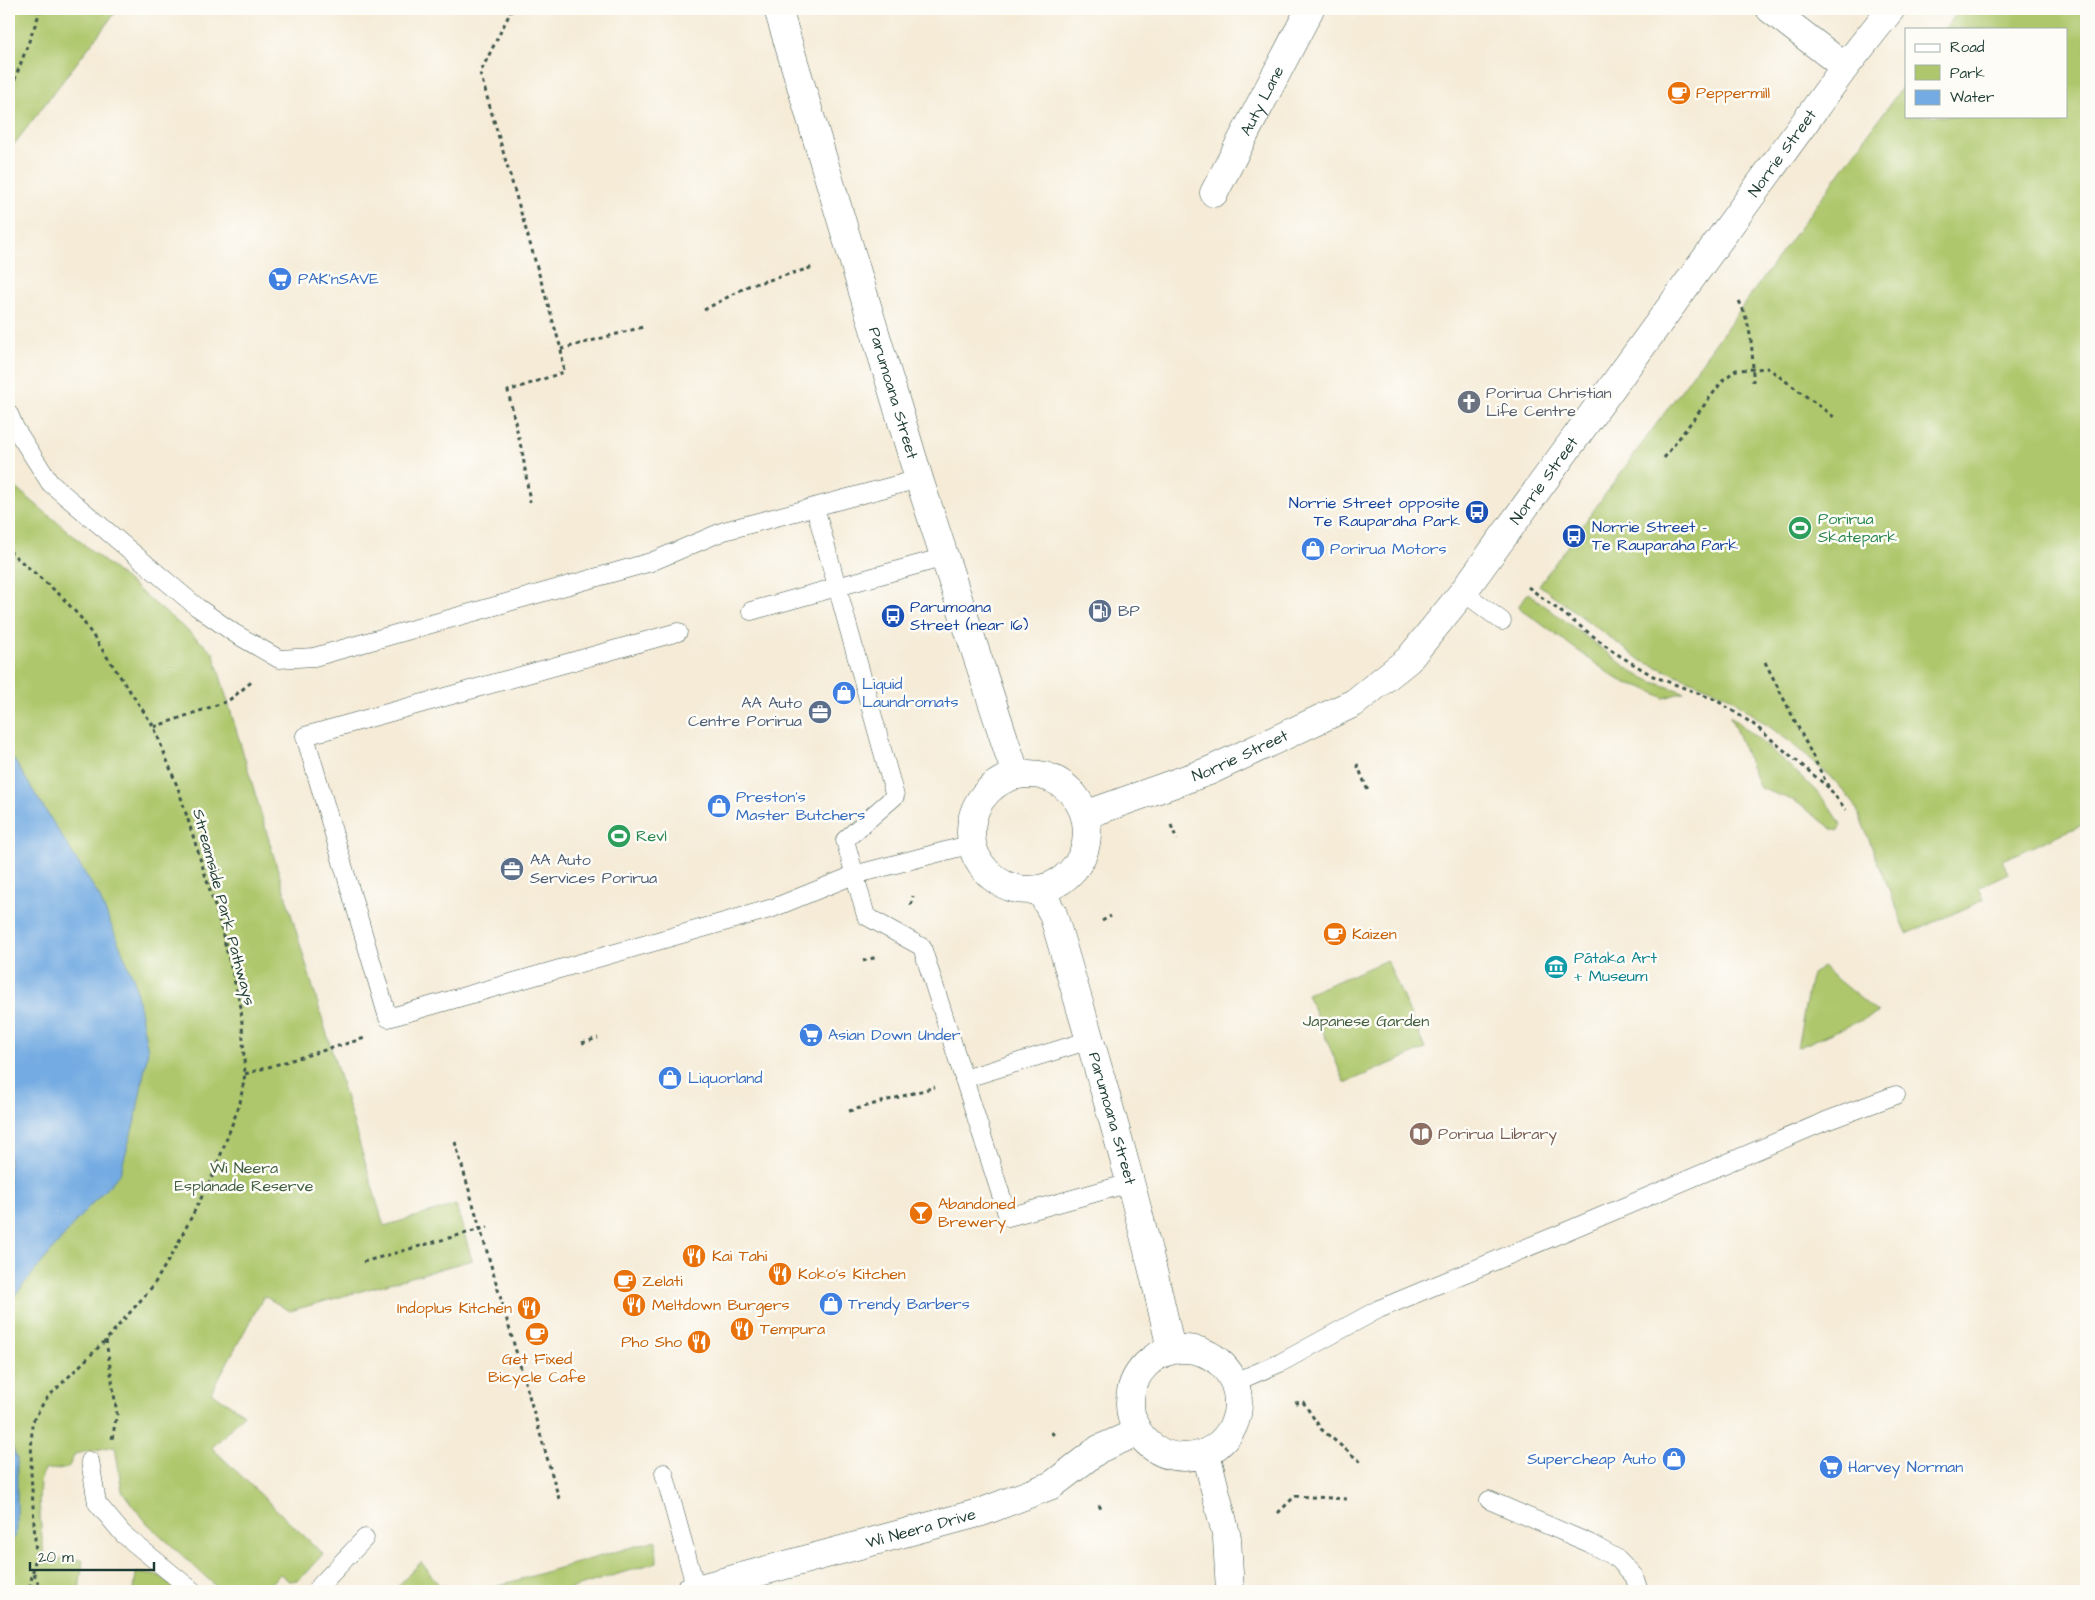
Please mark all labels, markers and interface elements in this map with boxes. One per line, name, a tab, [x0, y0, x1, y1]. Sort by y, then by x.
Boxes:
legend	[1905, 28, 2068, 118]
text: Road	[1950, 37, 1985, 58]
street label: Auty Lane	[1235, 62, 1290, 140]
text: Park	[1950, 63, 1985, 84]
cafe icon: Peppermill	[1666, 80, 1692, 106]
place label: Peppermill	[1696, 82, 1770, 104]
text: Water	[1950, 87, 1994, 108]
street label: Norrie Street	[1743, 104, 1822, 201]
supermarket icon: PAK'nSAVE	[267, 266, 293, 292]
place label: PAK'nSAVE	[298, 268, 379, 290]
street label: Parumoana Street	[863, 324, 924, 462]
place label: Porirua Christian Life Centre	[1486, 382, 1612, 422]
church icon: Porirua Christian Life Centre	[1456, 389, 1482, 415]
street label: Norrie Street	[1505, 432, 1584, 529]
place label: Norrie Street opposite Te Rauparaha Park	[1289, 492, 1460, 532]
bus stop icon: Norrie Street opposite Te Rauparaha Park	[1464, 499, 1490, 525]
place label: Porirua Skatepark	[1818, 508, 1897, 548]
sports icon: Porirua Skatepark	[1787, 515, 1813, 541]
place label: Norrie Street - Te Rauparaha Park	[1592, 516, 1738, 556]
bus stop icon: Norrie Street - Te Rauparaha Park	[1561, 523, 1587, 549]
shop icon: Porirua Motors	[1300, 536, 1326, 562]
place label: Porirua Motors	[1330, 538, 1447, 560]
place label: Parumoana Street (near 16)	[910, 596, 1029, 636]
fuel station icon: BP	[1087, 598, 1113, 624]
place label: BP	[1118, 600, 1140, 622]
bus stop icon: Parumoana Street (near 16)	[880, 603, 906, 629]
place label: Liquid Laundromats	[862, 673, 958, 713]
shop icon: Liquid Laundromats	[831, 680, 857, 706]
place label: AA Auto Centre Porirua	[688, 692, 802, 732]
office icon: AA Auto Centre Porirua	[807, 699, 833, 725]
street label: Norrie Street	[1189, 724, 1292, 787]
place label: Preston's Master Butchers	[736, 786, 865, 826]
shop icon: Preston's Master Butchers	[706, 793, 732, 819]
street label: Streamside Park Pathways	[186, 806, 261, 1008]
sports icon: Revl	[606, 823, 632, 849]
place label: Revl	[636, 825, 667, 847]
place label: AA Auto Services Porirua	[530, 849, 657, 889]
office icon: AA Auto Services Porirua	[499, 856, 525, 882]
cafe icon: Kaizen	[1322, 921, 1348, 947]
place label: Kaizen	[1352, 923, 1397, 945]
place label: Pātaka Art + Museum	[1574, 947, 1657, 987]
museum icon: Pātaka Art + Museum	[1543, 954, 1569, 980]
park label: Japanese Garden	[1303, 1010, 1429, 1032]
supermarket icon: Asian Down Under	[798, 1022, 824, 1048]
place label: Asian Down Under	[828, 1024, 961, 1046]
street label: Parumoana Street	[1083, 1049, 1141, 1188]
shop icon: Liquorland	[657, 1065, 683, 1091]
place label: Liquorland	[688, 1067, 763, 1089]
library icon: Porirua Library	[1408, 1121, 1434, 1147]
place label: Porirua Library	[1438, 1123, 1557, 1146]
park label: Wi Neera Esplanade Reserve	[175, 1157, 314, 1197]
place label: Abandoned Brewery	[938, 1193, 1015, 1234]
bar icon: Abandoned Brewery	[908, 1200, 934, 1226]
restaurant icon: Kai Tahi	[681, 1243, 707, 1269]
place label: Kai Tahi	[712, 1245, 768, 1267]
restaurant icon: Koko's Kitchen	[767, 1261, 793, 1287]
place label: Koko's Kitchen	[798, 1263, 906, 1285]
cafe icon: Zelati	[612, 1268, 638, 1294]
place label: Zelati	[642, 1270, 683, 1292]
shop icon: Trendy Barbers	[818, 1291, 844, 1317]
restaurant icon: Meltdown Burgers	[621, 1292, 647, 1318]
place label: Trendy Barbers	[848, 1293, 970, 1316]
place label: Meltdown Burgers	[652, 1294, 790, 1317]
restaurant icon: Indoplus Kitchen	[516, 1295, 542, 1321]
place label: Indoplus Kitchen	[397, 1297, 512, 1319]
restaurant icon: Tempura	[729, 1316, 755, 1342]
place label: Tempura	[760, 1318, 825, 1340]
cafe icon: Get Fixed Bicycle Cafe	[524, 1321, 550, 1347]
restaurant icon: Pho Sho	[686, 1329, 712, 1355]
place label: Pho Sho	[621, 1331, 682, 1353]
place label: Get Fixed Bicycle Cafe	[488, 1348, 586, 1389]
shop icon: Supercheap Auto	[1661, 1446, 1687, 1472]
place label: Supercheap Auto	[1527, 1448, 1656, 1470]
supermarket icon: Harvey Norman	[1818, 1454, 1844, 1480]
place label: Harvey Norman	[1848, 1456, 1963, 1479]
street label: Wi Neera Drive	[863, 1503, 979, 1554]
scale bar	[30, 1540, 154, 1572]
text: 20 m	[38, 1547, 74, 1568]

